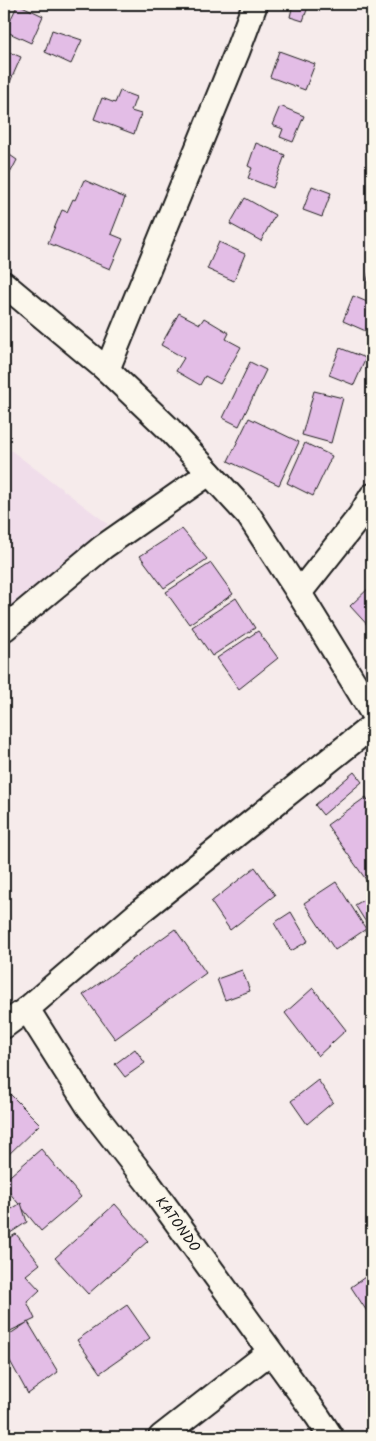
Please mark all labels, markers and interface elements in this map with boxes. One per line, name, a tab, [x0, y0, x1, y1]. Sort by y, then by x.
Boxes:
street label: KATONDO	[149, 1192, 206, 1258]

